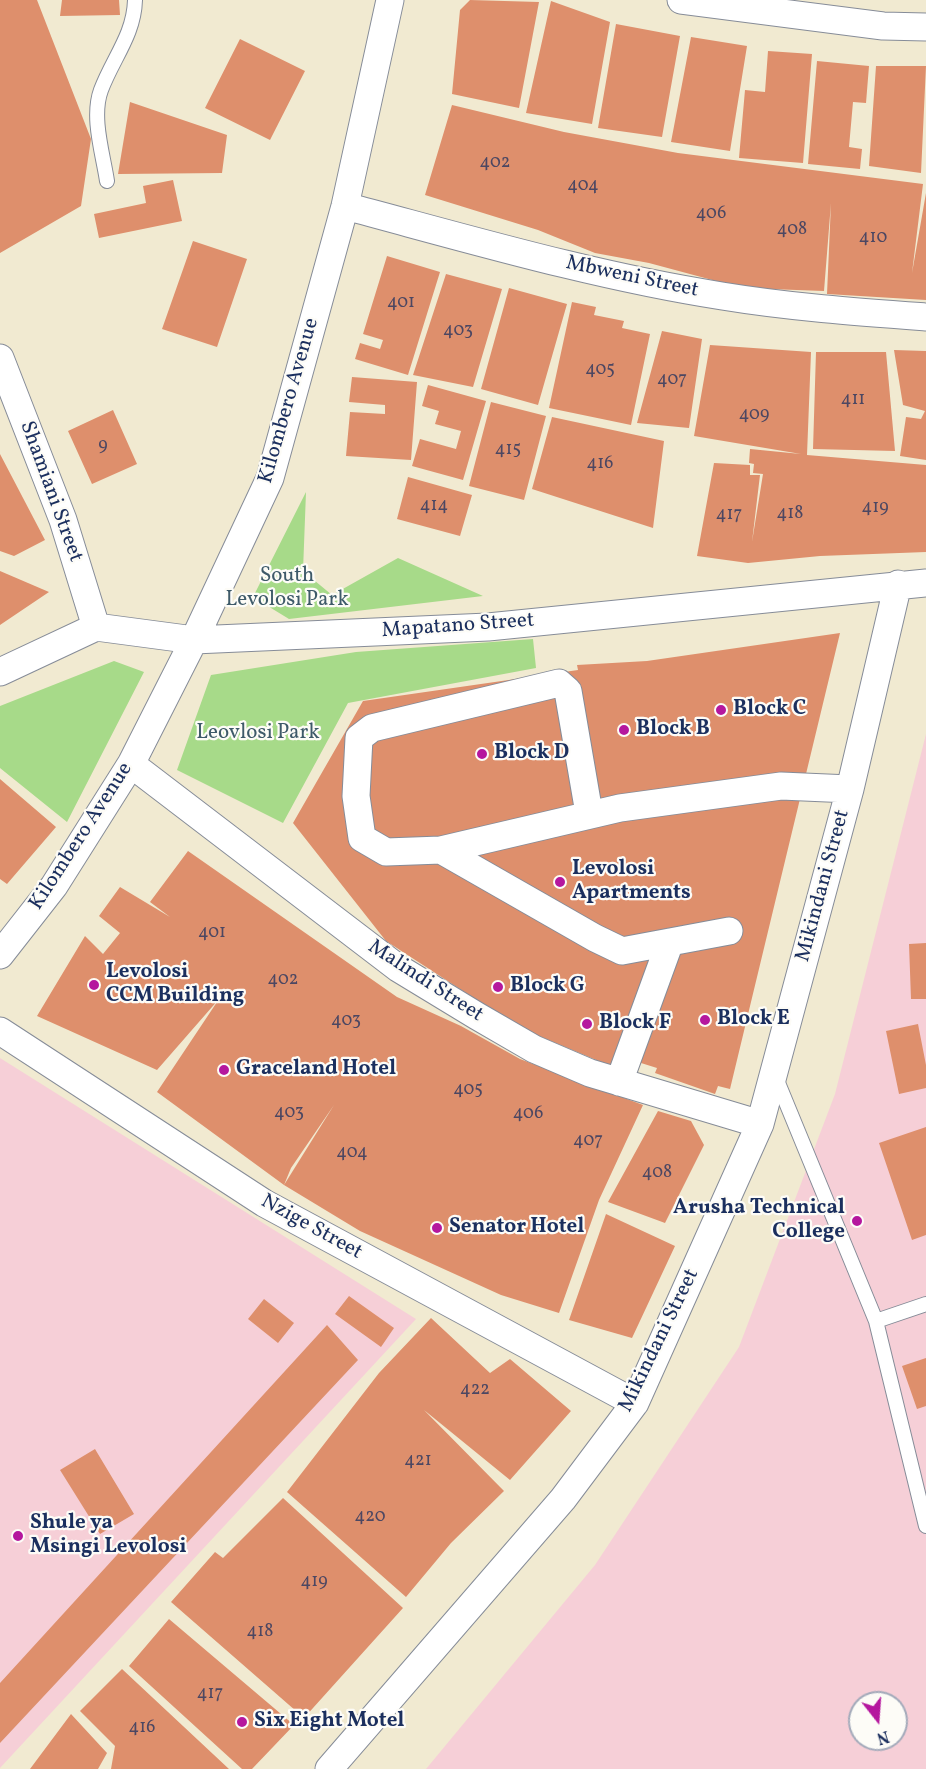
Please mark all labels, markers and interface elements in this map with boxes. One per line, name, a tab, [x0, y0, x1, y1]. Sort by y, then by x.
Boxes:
house number: 402	[480, 153, 510, 175]
house number: 404	[567, 176, 599, 198]
house number: 406	[696, 204, 726, 226]
house number: 408	[777, 220, 807, 242]
house number: 410	[859, 228, 887, 250]
street label: Mbweni Street	[563, 252, 701, 304]
house number: 401	[387, 293, 415, 315]
street label: Kilombero Avenue	[254, 315, 326, 487]
house number: 403	[443, 321, 473, 343]
house number: 405	[585, 360, 615, 382]
house number: 407	[657, 370, 687, 392]
house number: 411	[841, 390, 865, 412]
house number: 409	[739, 405, 769, 427]
street label: Shamiani Street	[13, 418, 87, 566]
house number: 9	[98, 436, 108, 458]
house number: 415	[495, 440, 521, 462]
house number: 416	[587, 454, 613, 476]
house number: 414	[420, 496, 448, 518]
house number: 419	[861, 498, 889, 520]
house number: 418	[777, 504, 803, 526]
house number: 417	[716, 505, 742, 527]
park label: South Levolosi Park	[225, 564, 349, 614]
street label: Mapatano Street	[381, 609, 535, 645]
place label: Block C	[733, 697, 806, 723]
marker: Block C	[714, 703, 728, 717]
place label: Block B	[636, 717, 710, 743]
park label: Leovlosi Park	[196, 721, 320, 747]
marker: Block B	[617, 723, 631, 737]
place label: Block D	[494, 741, 569, 767]
marker: Block D	[475, 747, 489, 761]
street label: Kilombero Avenue	[25, 758, 139, 916]
street label: Mikindani Street	[792, 807, 856, 965]
place label: Levolosi Apartments	[572, 857, 691, 907]
marker: Levolosi Apartments	[553, 875, 567, 889]
house number: 401	[198, 923, 226, 945]
street label: Malindi Street	[363, 935, 487, 1029]
place label: Levolosi CCM Building	[106, 960, 244, 1010]
house number: 402	[268, 970, 298, 992]
place label: Block G	[510, 974, 585, 1000]
marker: Levolosi CCM Building	[87, 978, 101, 992]
marker: Block G	[491, 980, 505, 994]
place label: Block E	[717, 1007, 790, 1033]
house number: 403	[331, 1011, 361, 1033]
place label: Block F	[599, 1011, 671, 1037]
marker: Block E	[698, 1013, 712, 1027]
marker: Block F	[580, 1017, 594, 1031]
place label: Graceland Hotel	[236, 1057, 396, 1083]
marker: Graceland Hotel	[217, 1063, 231, 1077]
house number: 405	[453, 1080, 483, 1102]
house number: 403	[274, 1103, 304, 1125]
house number: 406	[513, 1104, 543, 1126]
house number: 407	[573, 1131, 603, 1153]
house number: 404	[336, 1143, 368, 1165]
house number: 408	[642, 1163, 672, 1185]
street label: Nzige Street	[256, 1190, 366, 1266]
place label: Arusha Technical College	[673, 1196, 845, 1246]
marker: Arusha Technical College	[850, 1214, 864, 1228]
place label: Senator Hotel	[449, 1215, 584, 1241]
marker: Senator Hotel	[430, 1221, 444, 1235]
street label: Mikindani Street	[614, 1265, 706, 1417]
house number: 422	[460, 1380, 490, 1402]
house number: 421	[404, 1451, 432, 1473]
house number: 420	[354, 1507, 386, 1529]
place label: Shule ya Msingi Levolosi	[30, 1511, 187, 1561]
marker: Shule ya Msingi Levolosi	[11, 1529, 25, 1543]
house number: 419	[300, 1572, 328, 1594]
house number: 418	[247, 1622, 273, 1644]
house number: 417	[197, 1684, 223, 1706]
north arrow	[848, 1691, 908, 1751]
place label: Six Eight Motel	[254, 1709, 405, 1735]
marker: Six Eight Motel	[235, 1715, 249, 1729]
house number: 416	[129, 1718, 155, 1740]
text: N	[874, 1724, 891, 1749]

